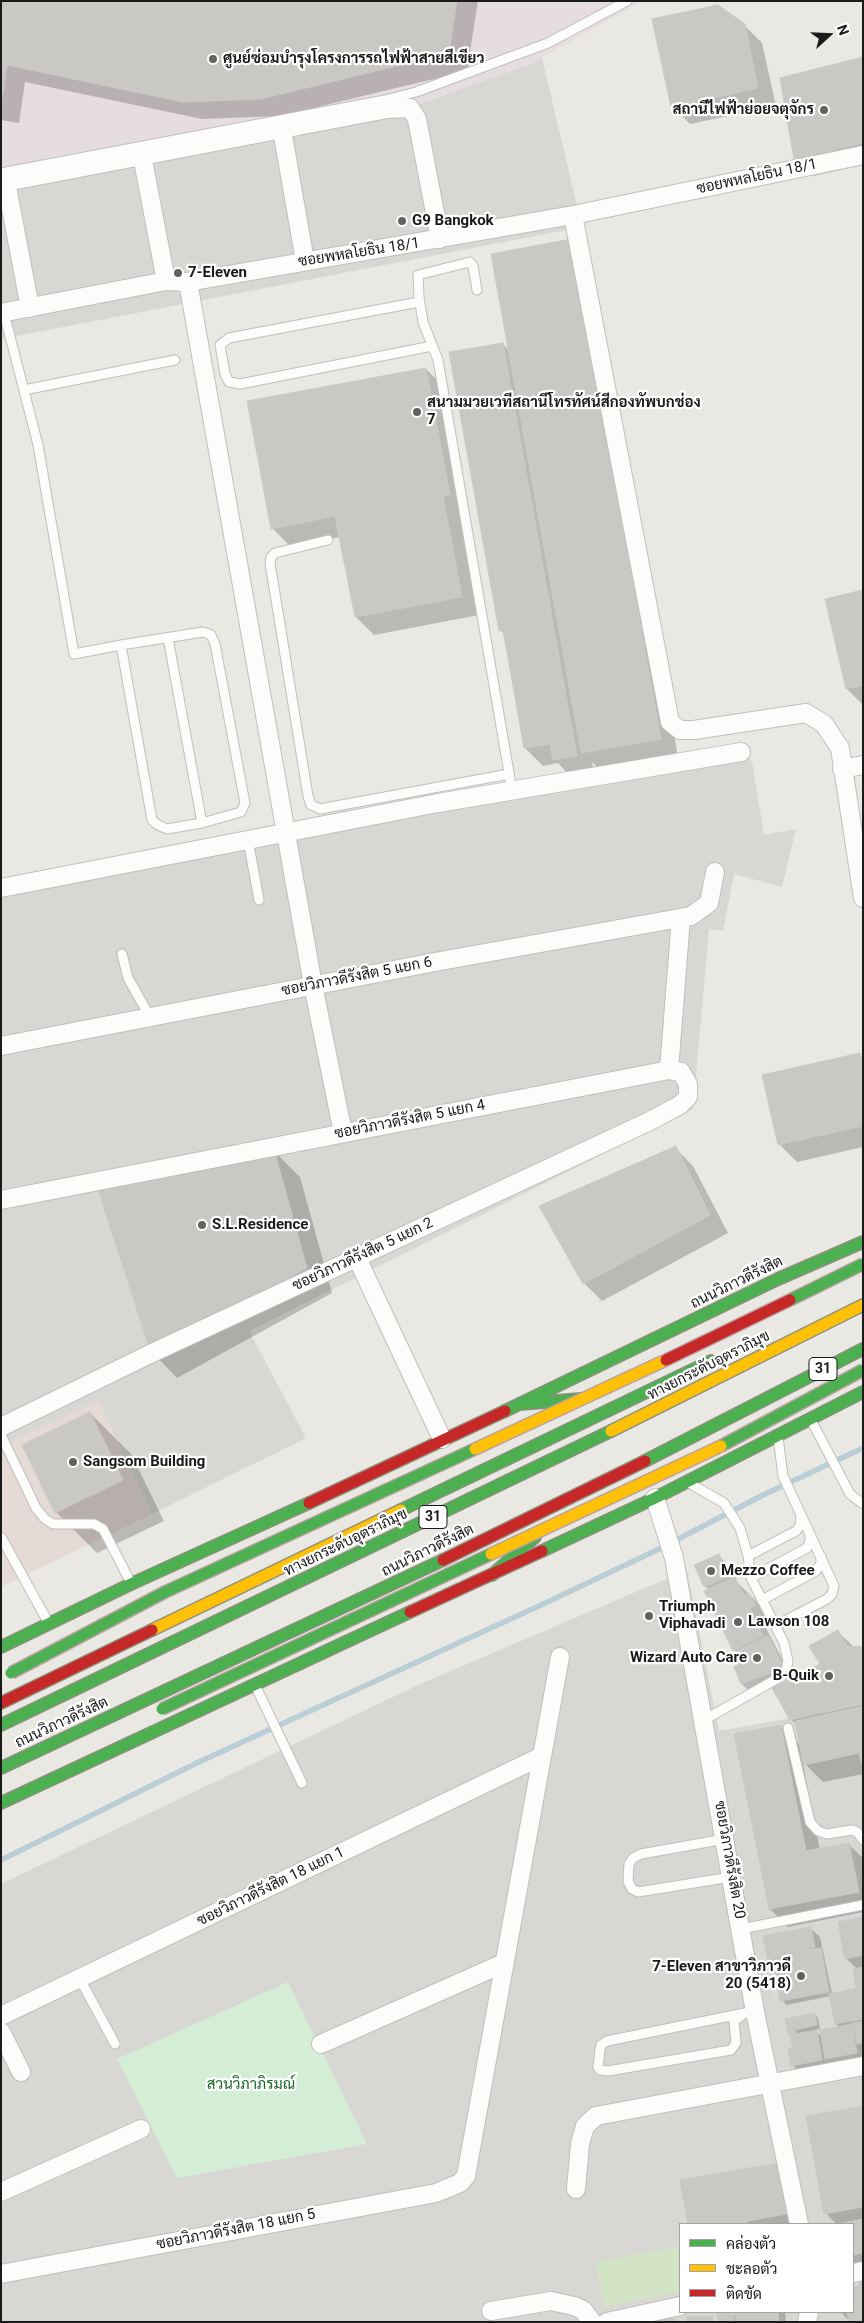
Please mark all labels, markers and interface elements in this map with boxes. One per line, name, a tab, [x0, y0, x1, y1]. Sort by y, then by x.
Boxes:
north arrow	[804, 10, 854, 60]
text: N	[834, 22, 852, 37]
place label: ศูนย์ซ่อมบำรุงโครงการรถไฟฟ้าสายสีเขียว	[223, 50, 484, 68]
marker: ศูนย์ซ่อมบำรุงโครงการรถไฟฟ้าสายสีเขียว	[207, 53, 219, 65]
place label: สถานีไฟฟ้าย่อยจตุจักร	[672, 101, 814, 119]
marker: สถานีไฟฟ้าย่อยจตุจักร	[818, 104, 830, 116]
street label: ซอยพหลโยธิน 18/1	[695, 155, 819, 199]
place label: G9 Bangkok	[412, 212, 494, 230]
marker: G9 Bangkok	[396, 215, 408, 227]
street label: ซอยพหลโยธิน 18/1	[297, 235, 421, 271]
place label: 7-Eleven	[188, 264, 247, 282]
marker: 7-Eleven	[172, 267, 184, 279]
place label: สนามมวยเวทีสถานีโทรทัศน์สีกองทัพบกช่อง 7	[427, 394, 701, 429]
marker: สนามมวยเวทีสถานีโทรทัศน์สีกองทัพบกช่อง 7	[411, 406, 423, 418]
street label: ซอยวิภาวดีรังสิต 5 แยก 6	[280, 954, 434, 1000]
street label: ซอยวิภาวดีรังสิต 5 แยก 4	[333, 1097, 487, 1143]
street label: ซอยวิภาวดีรังสิต 5 แยก 2	[290, 1214, 436, 1296]
place label: S.L.Residence	[212, 1216, 308, 1234]
marker: S.L.Residence	[196, 1219, 208, 1231]
street label: ถนนวิภาวดีรังสิต	[688, 1253, 786, 1313]
street label: ทางยกระดับอุตราภิมุข	[645, 1327, 773, 1405]
road number: 31	[809, 1358, 837, 1380]
place label: Sangsom Building	[83, 1453, 205, 1471]
marker: Sangsom Building	[67, 1456, 79, 1468]
street label: ทางยกระดับอุตราภิมุข	[281, 1505, 411, 1581]
road number: 31	[419, 1505, 447, 1528]
street label: ถนนวิภาวดีรังสิต	[379, 1521, 477, 1581]
place label: Mezzo Coffee	[721, 1562, 815, 1580]
marker: Mezzo Coffee	[705, 1565, 717, 1577]
place label: Triumph Viphavadi	[659, 1598, 725, 1633]
marker: Triumph Viphavadi	[643, 1610, 655, 1622]
place label: Lawson 108	[748, 1613, 829, 1631]
marker: Lawson 108	[732, 1616, 744, 1628]
place label: Wizard Auto Care	[630, 1649, 747, 1667]
marker: Wizard Auto Care	[751, 1652, 763, 1664]
place label: B-Quik	[773, 1667, 819, 1685]
marker: B-Quik	[823, 1670, 835, 1682]
street label: ถนนวิภาวดีรังสิต	[13, 1694, 111, 1752]
street label: ซอยวิภาวดีรังสิต 20	[710, 1799, 748, 1921]
street label: ซอยวิภาวดีรังสิต 18 แยก 1	[194, 1843, 348, 1931]
place label: 7-Eleven สาขาวิภาวดี 20 (5418)	[652, 1958, 791, 1993]
marker: 7-Eleven สาขาวิภาวดี 20 (5418)	[795, 1970, 807, 1982]
park label: สวนวิภาภิรมณ์	[207, 2076, 295, 2094]
street label: ซอยวิภาวดีรังสิต 18 แยก 5	[155, 2206, 317, 2254]
legend	[679, 2223, 854, 2313]
text: คล่องตัว	[726, 2235, 776, 2253]
text: ชะลอตัว	[726, 2260, 777, 2278]
text: ติดขัด	[726, 2285, 762, 2303]

